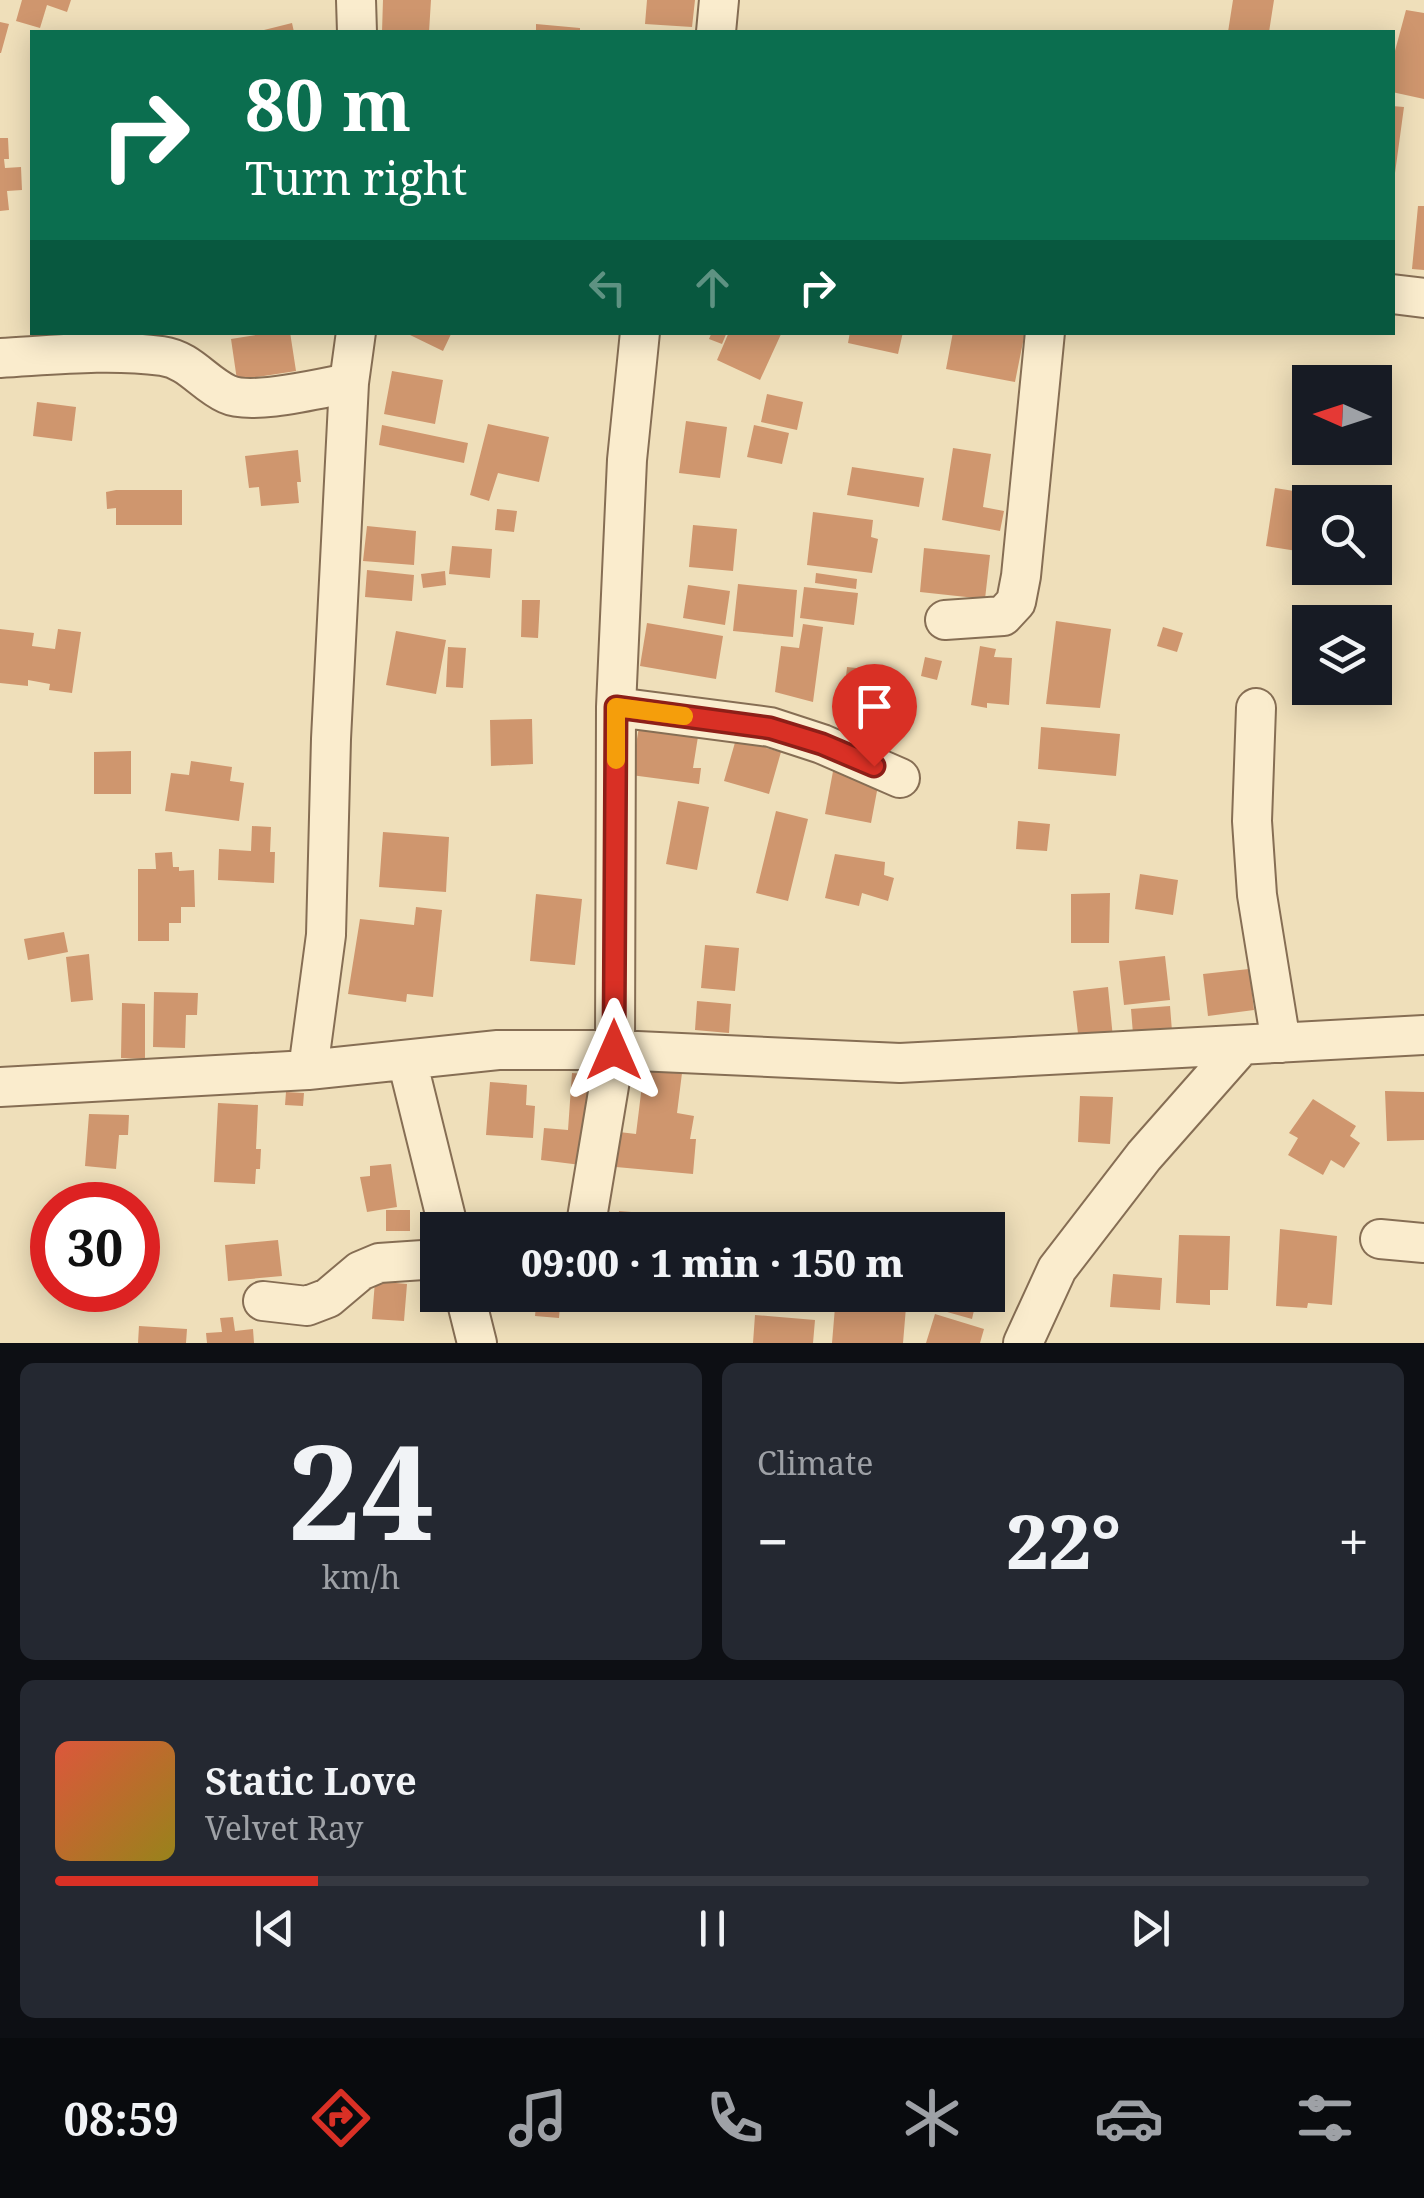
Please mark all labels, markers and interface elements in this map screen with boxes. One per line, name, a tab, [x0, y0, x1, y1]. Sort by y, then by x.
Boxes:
text: 80 m	[245, 56, 411, 152]
icon: right	[80, 70, 210, 200]
text: Turn right	[245, 147, 467, 208]
icon: left	[580, 260, 635, 315]
icon: ahead	[685, 260, 740, 315]
icon: right	[790, 260, 845, 315]
north arrow	[1292, 365, 1392, 465]
map controls	[1292, 365, 1392, 705]
button: search	[1292, 485, 1392, 585]
button: layers	[1292, 605, 1392, 705]
pin	[832, 664, 917, 767]
icon: arrive	[847, 679, 902, 734]
position arrow	[562, 998, 666, 1102]
speed limit sign: 30	[30, 1182, 160, 1312]
text: 09:00 · 1 min · 150 m	[521, 1236, 904, 1288]
text: 24	[288, 1401, 434, 1578]
text: Climate	[757, 1441, 873, 1484]
text: 22°	[1006, 1489, 1121, 1591]
text: −	[757, 1503, 789, 1578]
text: +	[1338, 1503, 1369, 1578]
text: km/h	[322, 1555, 400, 1598]
text: Static Love	[205, 1754, 417, 1806]
text: Velvet Ray	[205, 1806, 363, 1849]
icon: previous	[247, 1901, 302, 1956]
icon: pause	[685, 1901, 740, 1956]
icon: next	[1123, 1901, 1178, 1956]
icon: directions	[306, 2083, 376, 2153]
icon: music	[503, 2083, 573, 2153]
icon: phone	[700, 2083, 770, 2153]
icon: climate	[897, 2083, 967, 2153]
icon: car	[1094, 2083, 1164, 2153]
icon: filters	[1290, 2083, 1360, 2153]
text: 08:59	[63, 2088, 179, 2149]

